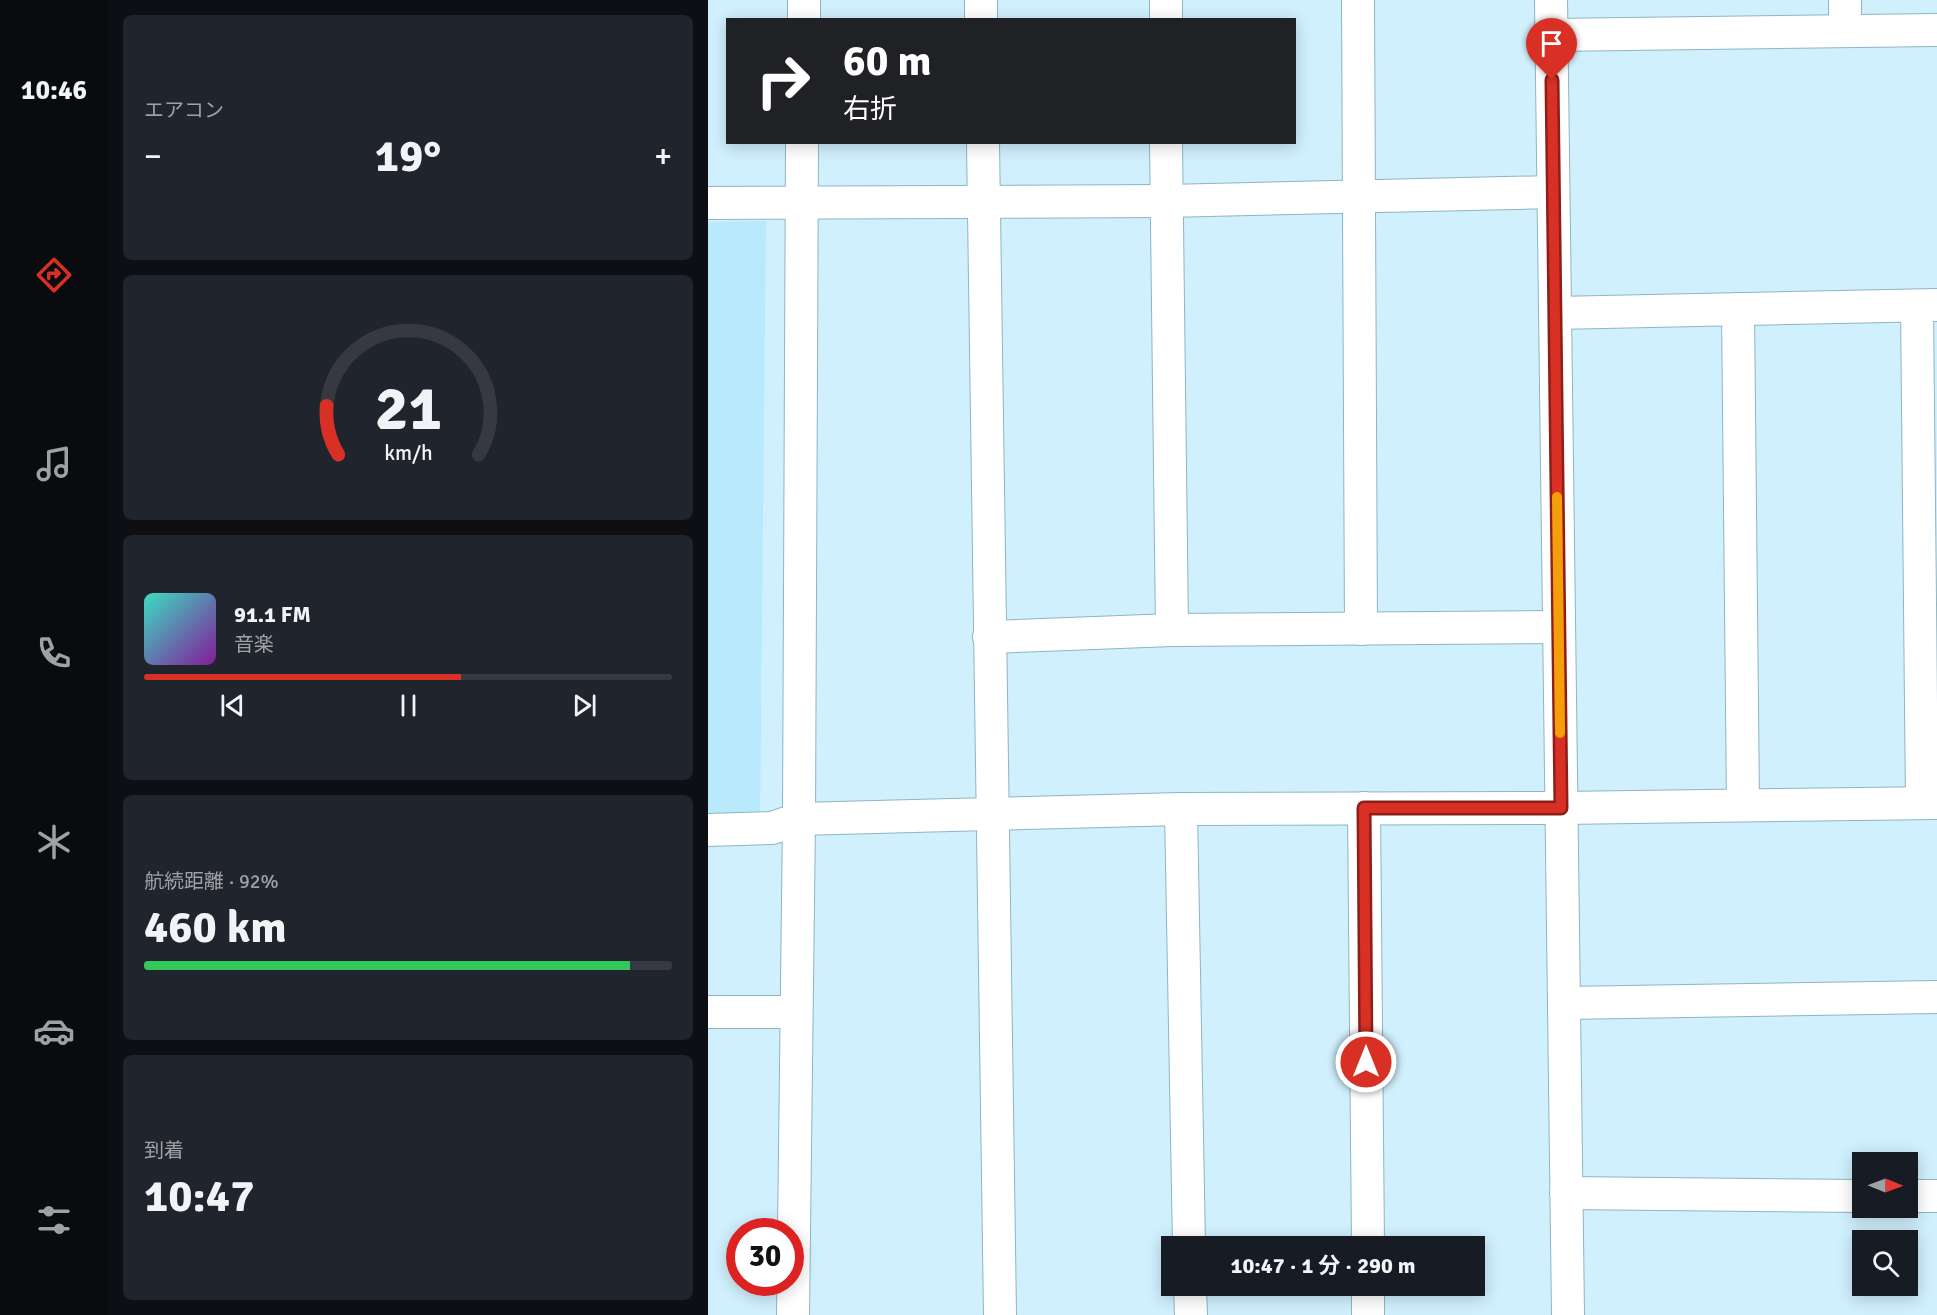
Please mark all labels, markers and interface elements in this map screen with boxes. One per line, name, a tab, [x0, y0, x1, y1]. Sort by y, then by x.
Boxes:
pin	[1526, 18, 1577, 80]
icon: arrive	[1535, 27, 1568, 60]
text: 60 m	[843, 36, 932, 87]
icon: right	[744, 42, 822, 120]
text: 10:46	[21, 74, 87, 107]
text: 右折	[843, 93, 897, 126]
text: エアコン	[144, 98, 224, 123]
text: 19°	[375, 129, 441, 184]
text: −	[144, 136, 162, 177]
text: +	[654, 136, 672, 177]
icon: directions	[33, 254, 75, 296]
text: 21	[374, 370, 442, 447]
text: km/h	[384, 440, 432, 466]
icon: music	[33, 443, 75, 485]
text: 91.1 FM	[234, 601, 311, 628]
icon: phone	[33, 632, 75, 674]
text: 音楽	[234, 632, 274, 657]
icon: previous	[216, 689, 249, 722]
icon: pause	[392, 689, 425, 722]
icon: next	[568, 689, 601, 722]
icon: climate	[33, 821, 75, 863]
text: 航続距離 · 92%	[144, 869, 279, 894]
text: 460 km	[144, 900, 287, 955]
icon: car	[33, 1010, 75, 1052]
position arrow	[1334, 1030, 1398, 1094]
text: 到着	[144, 1138, 184, 1163]
north arrow	[1852, 1152, 1918, 1218]
map controls	[1852, 1152, 1918, 1296]
text: 10:47	[144, 1169, 254, 1224]
icon: filters	[33, 1199, 75, 1241]
speed limit sign: 30	[726, 1218, 804, 1296]
button: search	[1852, 1230, 1918, 1296]
text: 10:47 · 1 分 · 290 m	[1231, 1252, 1415, 1279]

